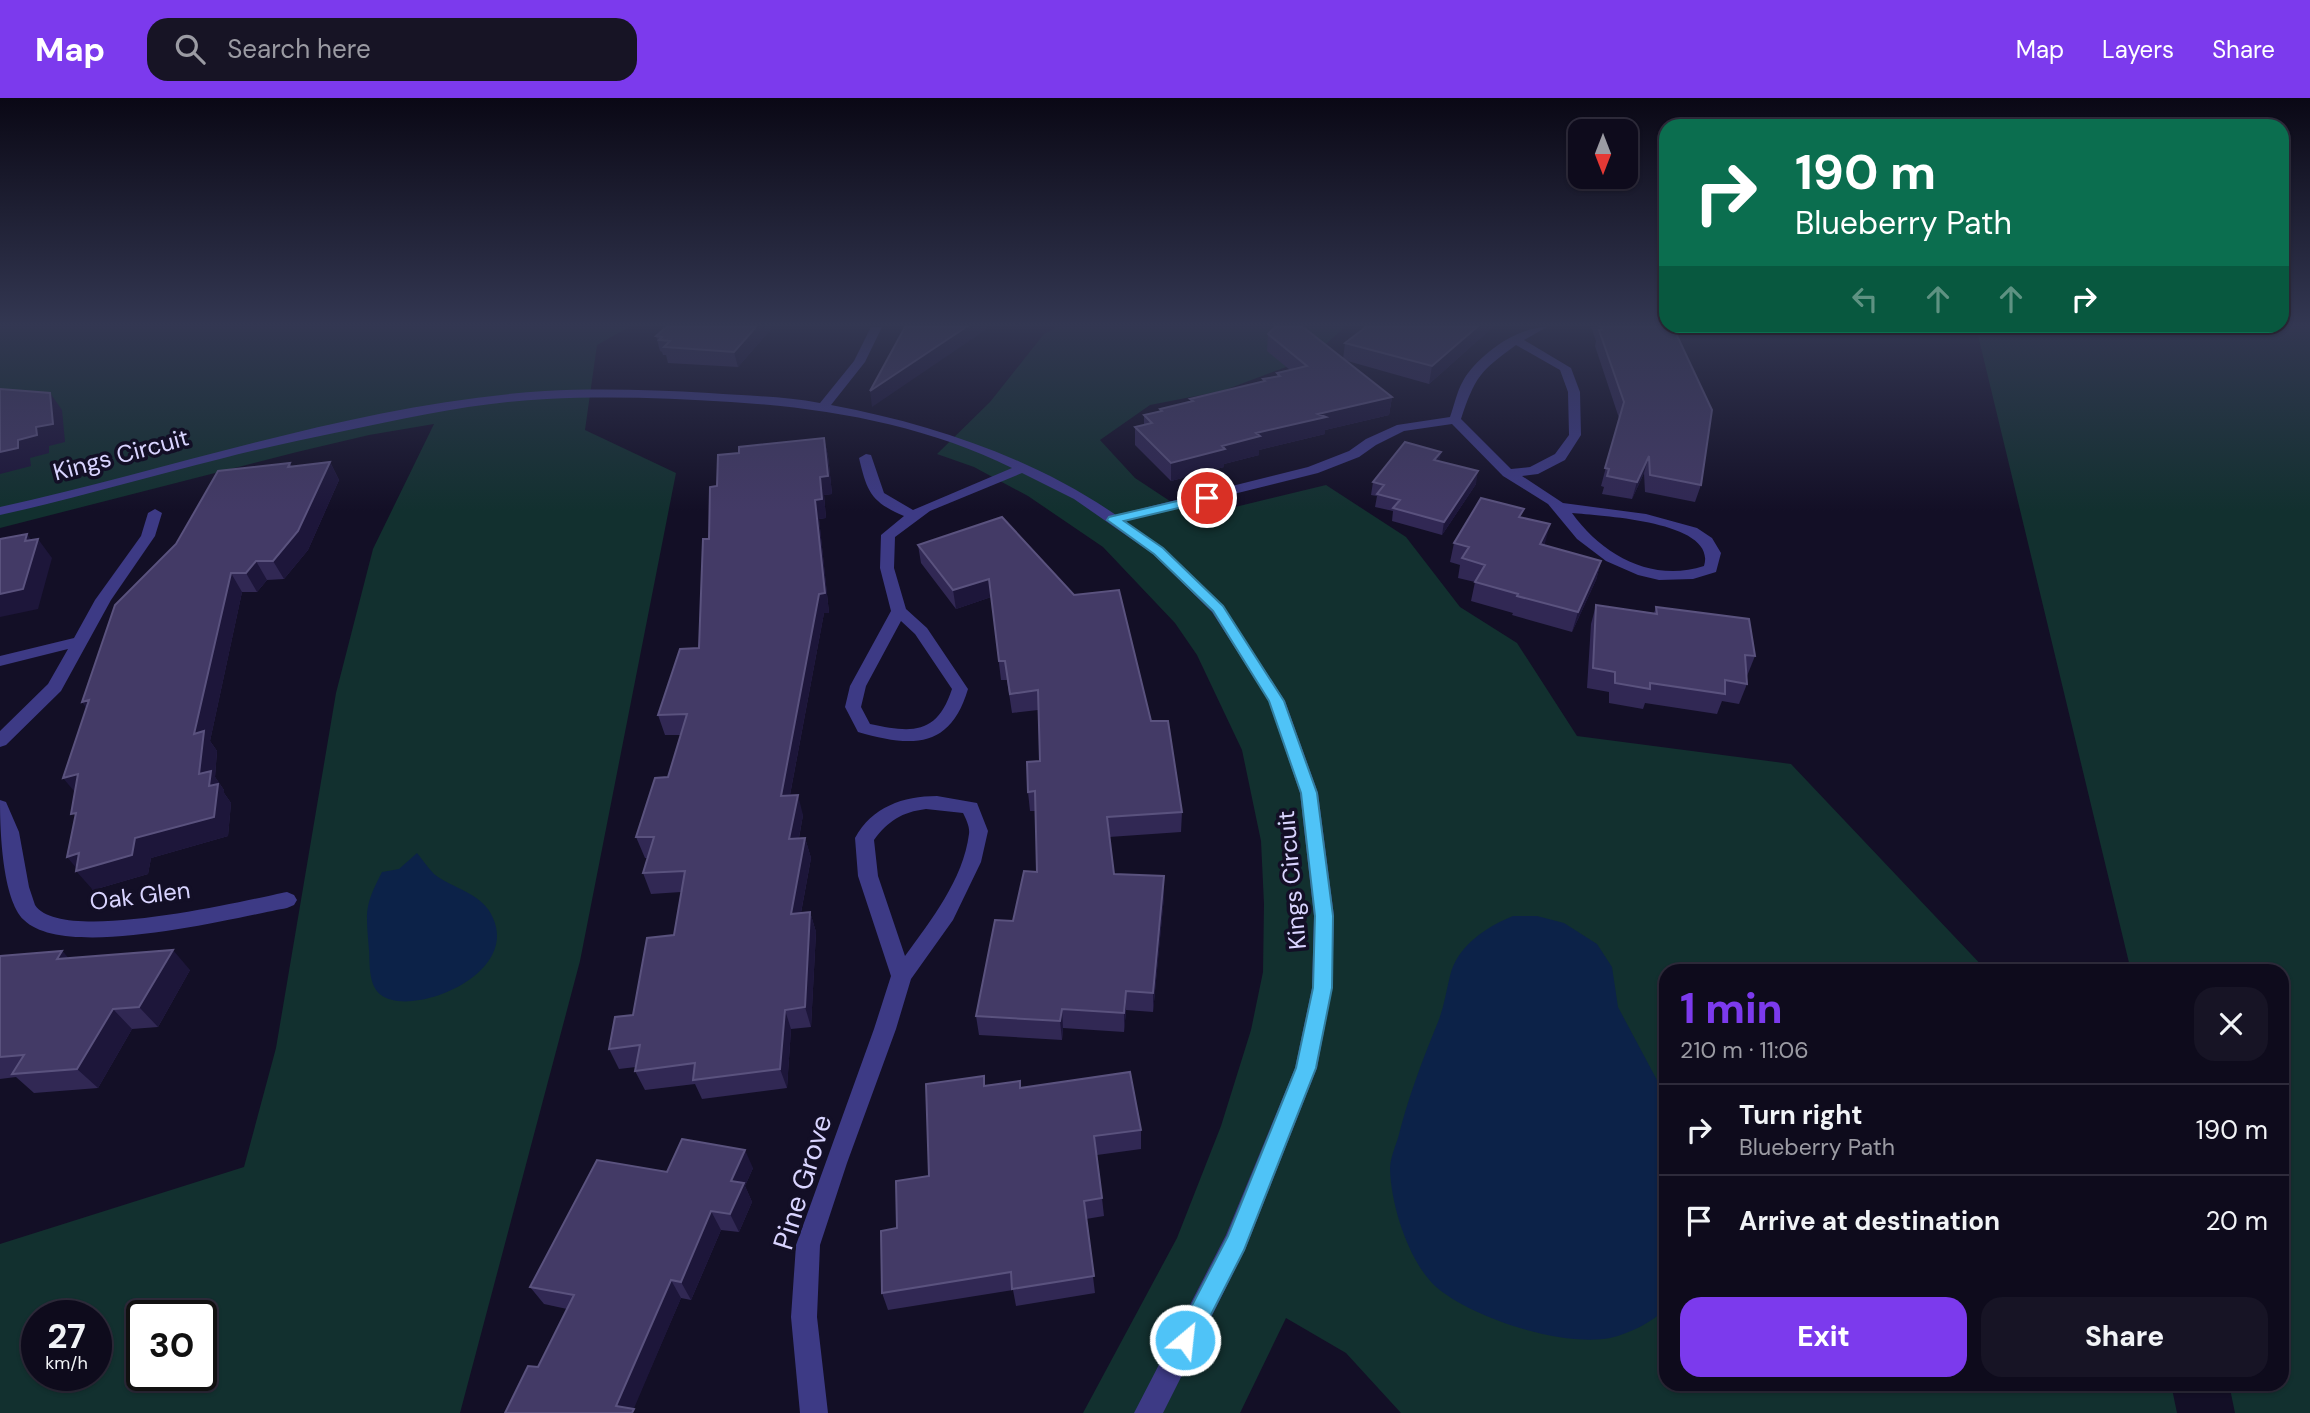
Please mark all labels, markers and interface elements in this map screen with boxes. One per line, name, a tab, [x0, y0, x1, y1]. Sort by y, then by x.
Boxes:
search box	[147, 18, 637, 81]
text: Map	[35, 28, 105, 71]
icon: search	[171, 30, 209, 68]
text: Search here	[227, 32, 371, 66]
text: Map	[2016, 34, 2064, 65]
text: Layers	[2102, 34, 2174, 65]
text: Share	[2212, 34, 2275, 65]
north arrow	[1568, 119, 1638, 189]
map controls	[1568, 119, 1638, 189]
text: 190 m	[1795, 140, 1936, 204]
icon: right	[1680, 147, 1771, 238]
text: Blueberry Path	[1795, 202, 2012, 244]
icon: left	[1846, 280, 1884, 318]
icon: ahead	[1919, 280, 1957, 318]
icon: ahead	[1992, 280, 2030, 318]
icon: right	[2065, 280, 2103, 318]
street label: Kings Circuit	[50, 422, 192, 488]
pin	[1177, 468, 1237, 528]
icon: arrive	[1188, 479, 1226, 517]
street label: Kings Circuit	[1270, 809, 1313, 951]
street label: Oak Glen	[88, 874, 192, 917]
text: 1 min	[1680, 981, 1783, 1036]
button: close	[2194, 987, 2268, 1061]
text: 210 m · 11:06	[1680, 1035, 1809, 1065]
text: Turn right	[1739, 1098, 1863, 1132]
street label: Pine Grove	[764, 1110, 841, 1254]
icon: right	[1680, 1111, 1718, 1149]
text: 190 m	[2196, 1113, 2268, 1147]
text: Blueberry Path	[1739, 1132, 1895, 1162]
icon: arrive	[1680, 1202, 1718, 1240]
text: Arrive at destination	[1739, 1204, 2000, 1238]
text: 20 m	[2205, 1204, 2268, 1238]
button: Exit	[1680, 1297, 1967, 1377]
button: Share	[1981, 1297, 2268, 1377]
speed limit sign: 30	[126, 1300, 217, 1391]
position arrow	[1148, 1303, 1222, 1377]
text: 27	[47, 1313, 86, 1359]
text: km/h	[45, 1351, 88, 1375]

